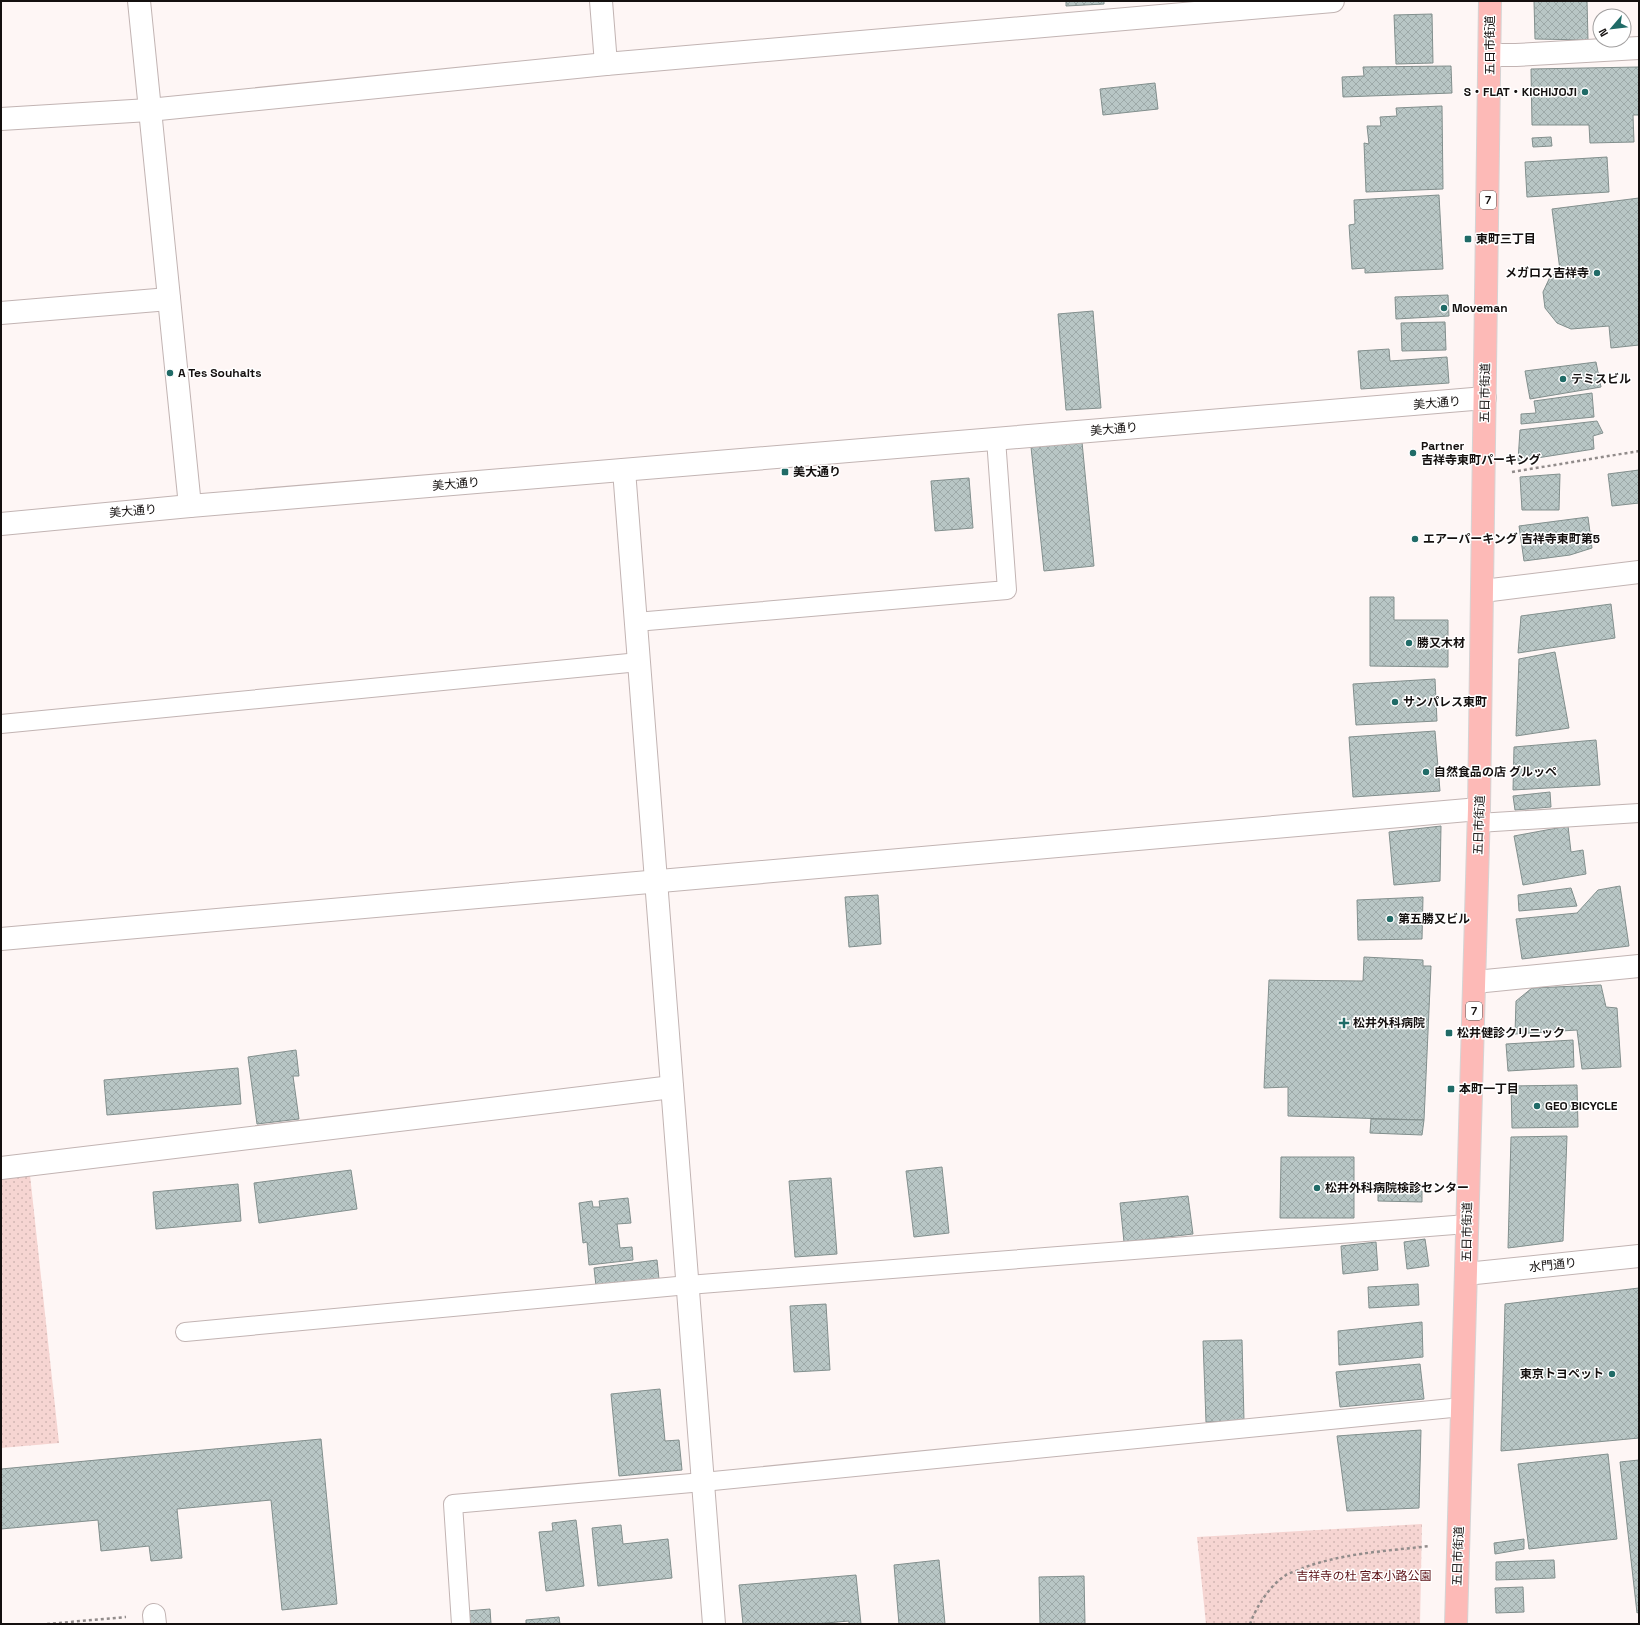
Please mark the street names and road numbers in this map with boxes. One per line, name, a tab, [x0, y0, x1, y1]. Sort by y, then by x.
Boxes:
street label: 五日市街道	[1482, 15, 1498, 75]
road number: 7	[1480, 191, 1496, 209]
street label: 五日市街道	[1476, 363, 1494, 423]
street label: 美大通り	[1412, 393, 1462, 413]
street label: 美大通り	[1089, 419, 1139, 439]
street label: 美大通り	[431, 474, 481, 494]
street label: 美大通り	[108, 501, 158, 521]
street label: 五日市街道	[1470, 795, 1488, 855]
road number: 7	[1466, 1002, 1482, 1020]
street label: 五日市街道	[1458, 1202, 1476, 1262]
street label: 水門通り	[1528, 1255, 1578, 1275]
street label: 五日市街道	[1449, 1526, 1467, 1586]

